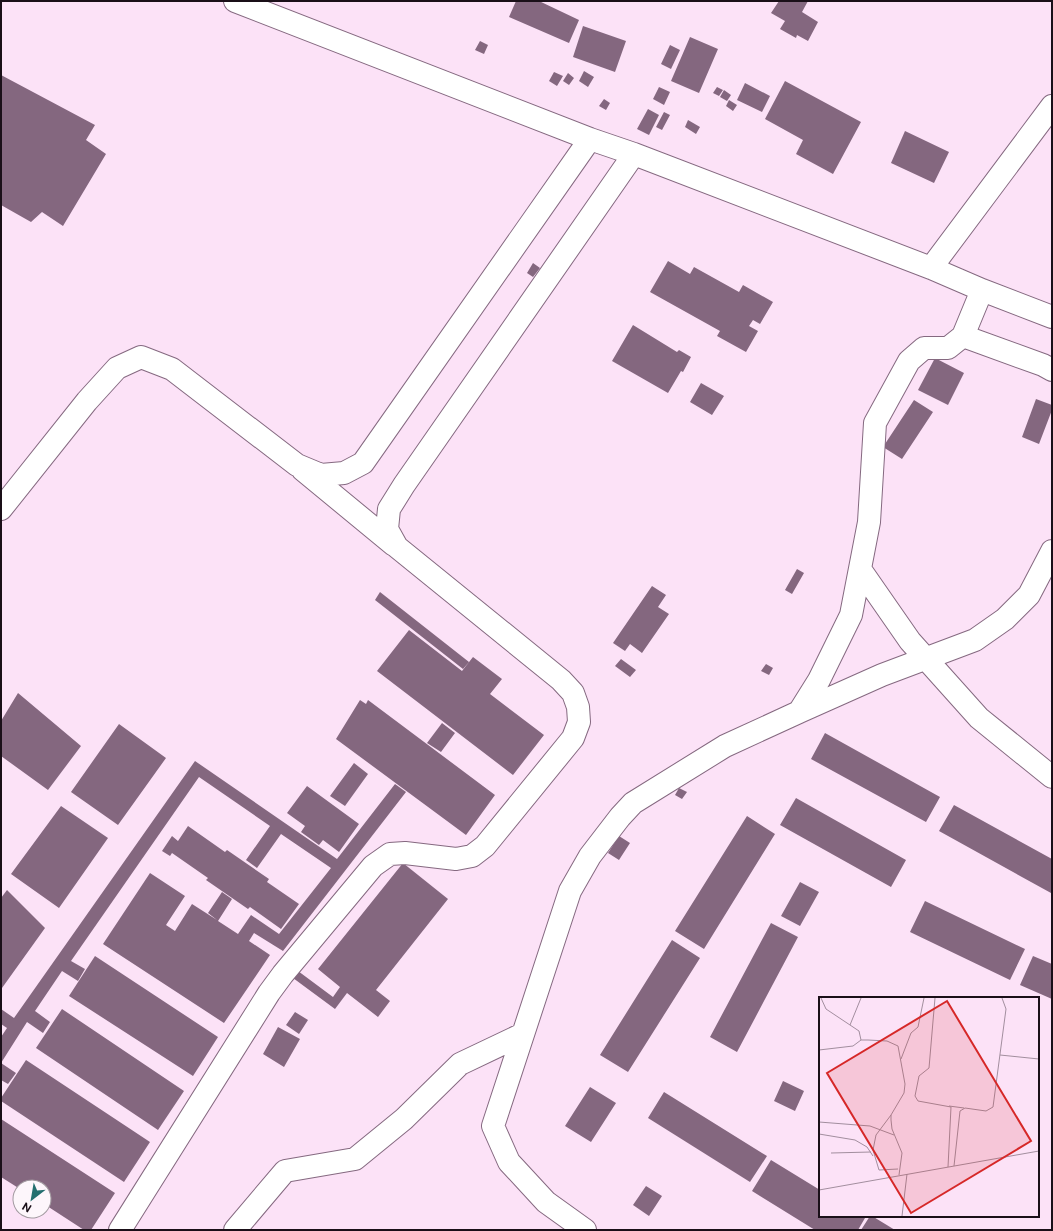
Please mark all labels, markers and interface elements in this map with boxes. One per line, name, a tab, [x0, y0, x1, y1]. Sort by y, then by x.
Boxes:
inset map	[819, 997, 1039, 1217]
north arrow	[12, 1179, 52, 1219]
text: N	[20, 1200, 34, 1215]

